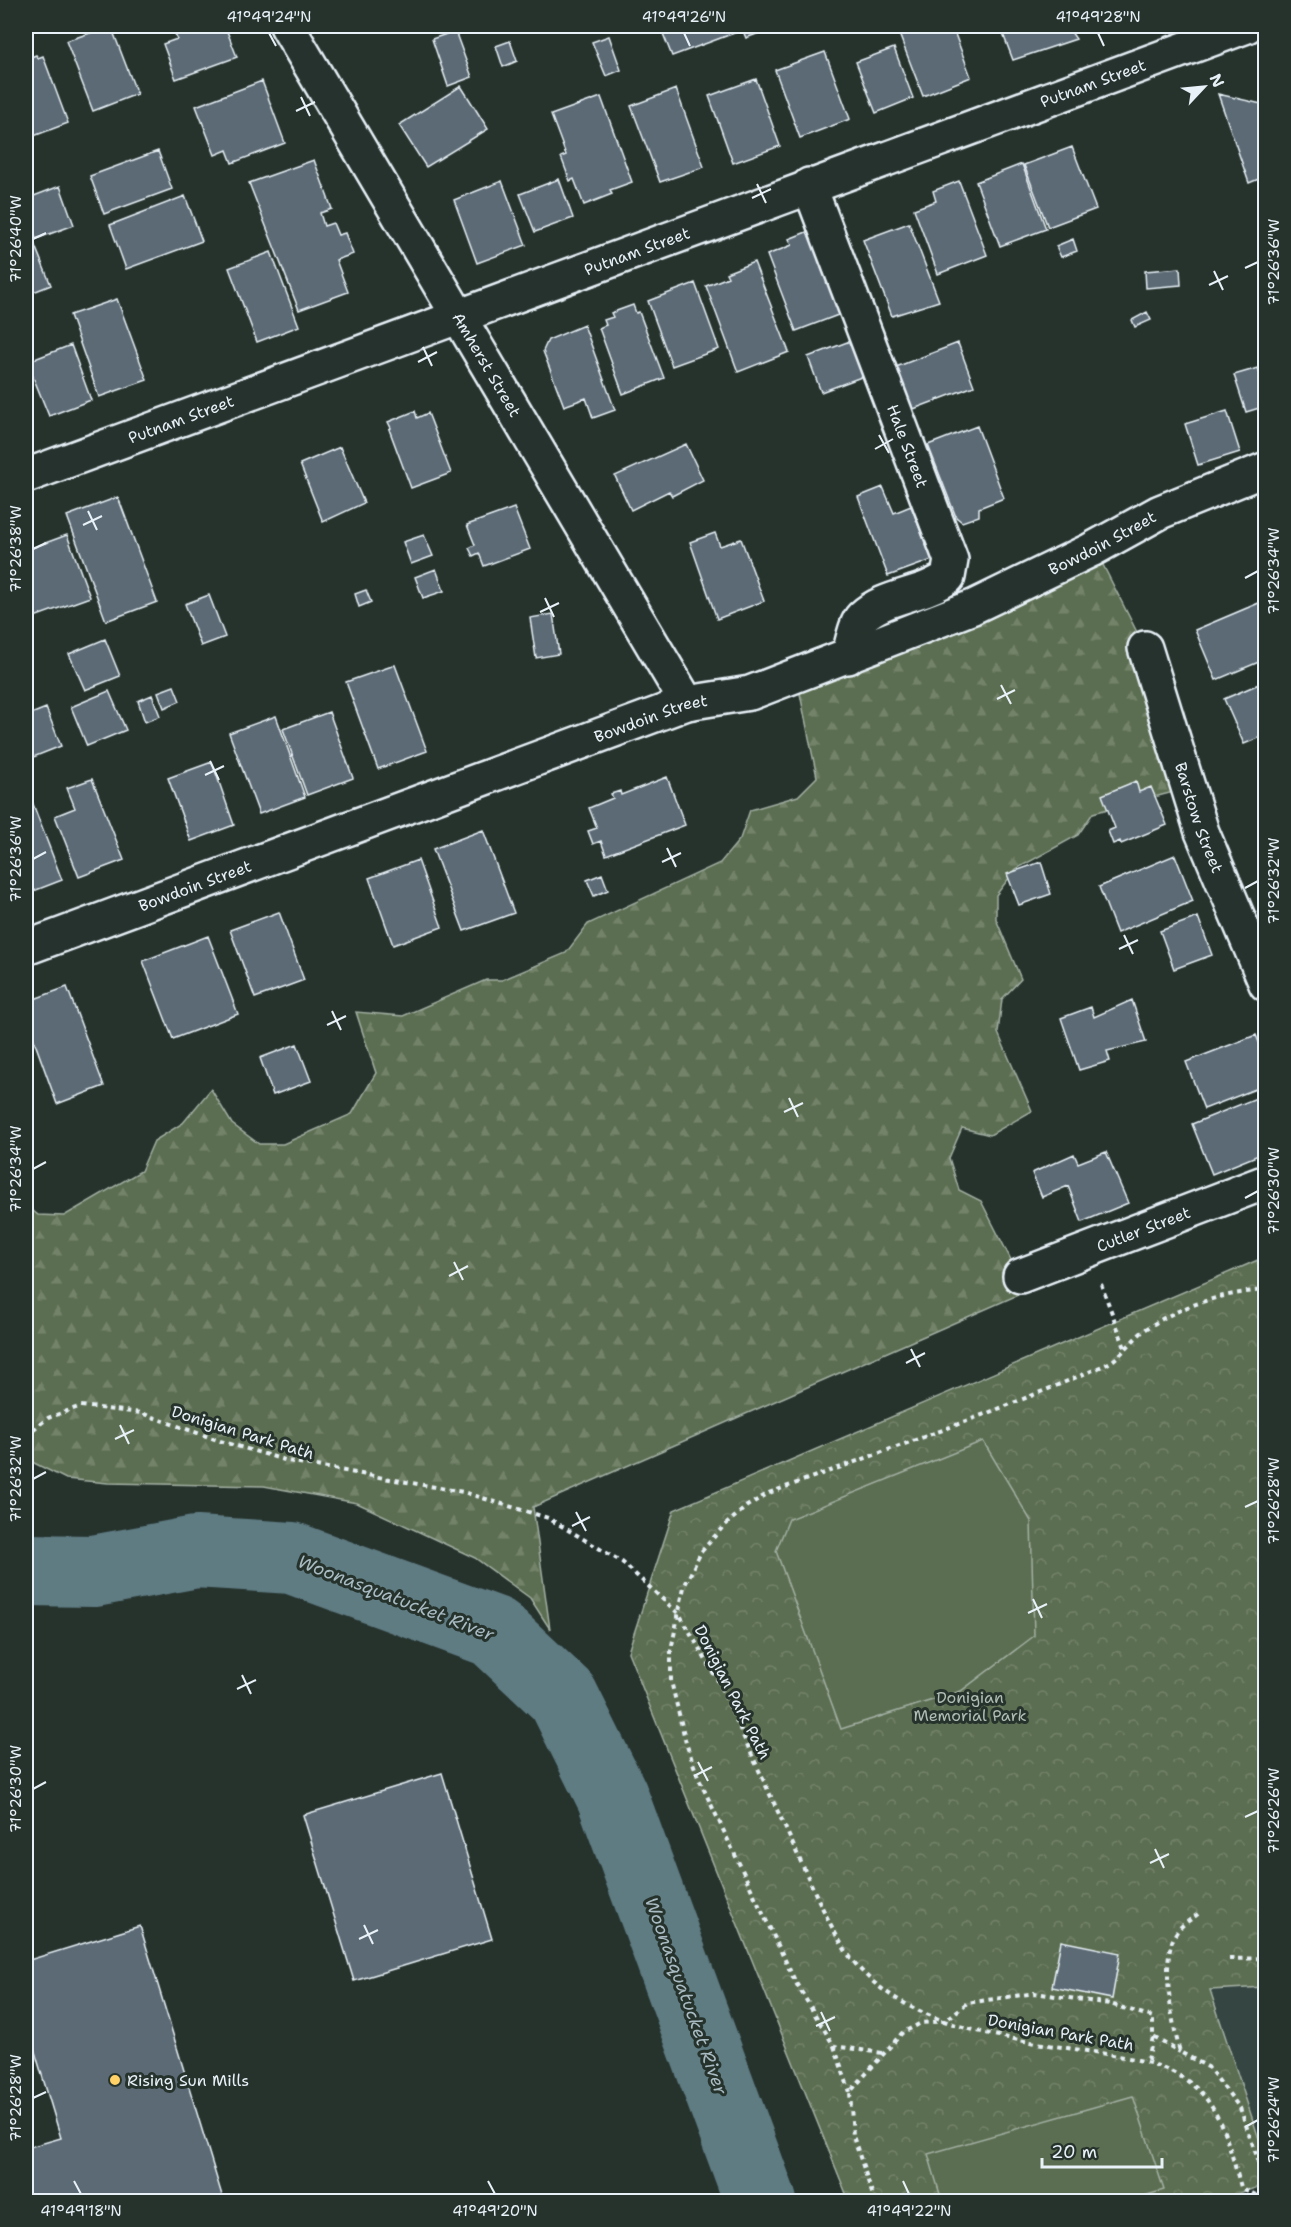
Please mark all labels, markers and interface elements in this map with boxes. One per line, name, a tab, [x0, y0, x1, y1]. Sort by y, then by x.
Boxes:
text: 41°49'24"N	[227, 7, 311, 27]
text: 41°49'26"N	[642, 7, 726, 27]
text: 41°49'28"N	[1055, 7, 1141, 27]
street label: Putnam Street	[1037, 54, 1149, 112]
north arrow	[1174, 57, 1234, 117]
text: N	[1205, 70, 1229, 91]
text: 71°26'40"W	[6, 195, 26, 283]
text: 71°26'36"W	[1264, 219, 1284, 305]
street label: Putnam Street	[581, 222, 693, 280]
street label: Amherst Street	[447, 309, 526, 421]
street label: Putnam Street	[125, 390, 237, 448]
street label: Hale Street	[882, 401, 933, 491]
text: 71°26'38"W	[6, 505, 26, 593]
street label: Bowdoin Street	[1045, 506, 1160, 580]
text: 71°26'34"W	[1264, 527, 1284, 615]
street label: Bowdoin Street	[591, 690, 709, 747]
street label: Barstow Street	[1170, 760, 1228, 876]
text: 71°26'36"W	[6, 816, 26, 902]
text: 71°26'32"W	[1264, 837, 1284, 925]
street label: Bowdoin Street	[136, 855, 254, 916]
text: 71°26'34"W	[6, 1125, 26, 1213]
text: 71°26'30"W	[1264, 1147, 1284, 1235]
street label: Cutler Street	[1094, 1202, 1193, 1257]
street label: Donigian Park Path	[169, 1401, 317, 1464]
text: 71°26'32"W	[6, 1435, 26, 1523]
text: 71°26'28"W	[1264, 1457, 1284, 1545]
water label: Woonasquatucket River	[294, 1549, 498, 1647]
street label: Donigian Park Path	[690, 1622, 775, 1763]
park label: Donigian Memorial Park	[913, 1687, 1027, 1726]
text: 71°26'30"W	[6, 1745, 26, 1833]
text: 71°26'26"W	[1264, 1768, 1284, 1854]
water label: Woonasquatucket River	[639, 1894, 733, 2098]
street label: Donigian Park Path	[986, 2009, 1136, 2056]
text: 71°26'28"W	[6, 2054, 26, 2142]
place label: Rising Sun Mills	[127, 2070, 249, 2091]
marker: Rising Sun Mills	[108, 2073, 122, 2087]
text: 71°26'24"W	[1264, 2076, 1284, 2164]
scale bar	[1042, 2131, 1162, 2169]
text: 20 m	[1051, 2140, 1097, 2164]
text: 41°49'18"N	[40, 2201, 122, 2221]
text: 41°49'20"N	[452, 2201, 538, 2221]
text: 41°49'22"N	[867, 2201, 951, 2221]

